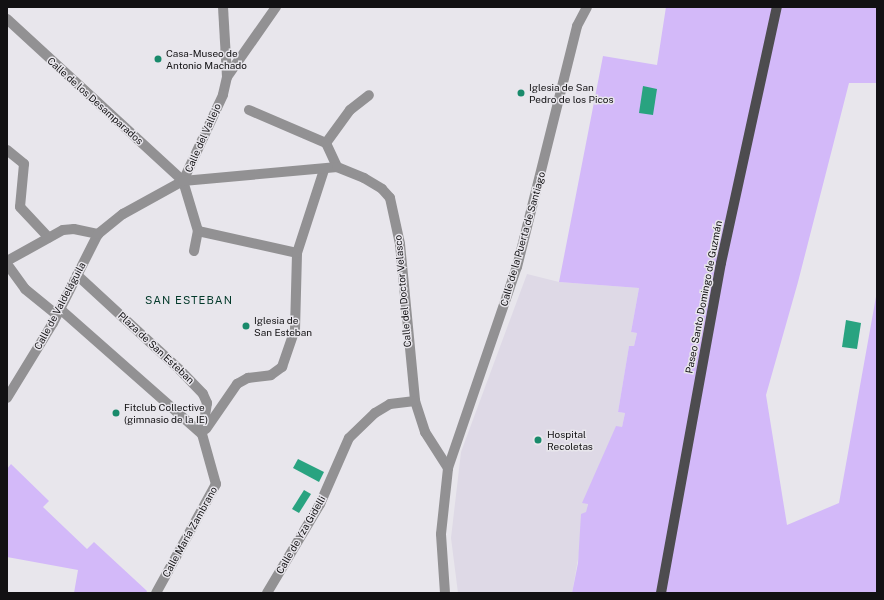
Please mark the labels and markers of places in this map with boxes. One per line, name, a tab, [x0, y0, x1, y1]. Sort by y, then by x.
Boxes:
place label: Casa-Museo de Antonio Machado	[166, 47, 247, 70]
marker: Casa-Museo de Antonio Machado	[153, 54, 163, 64]
place label: Iglesia de San Pedro de los Picos	[529, 81, 614, 104]
marker: Iglesia de San Pedro de los Picos	[516, 88, 526, 98]
place label: Iglesia de San Esteban	[254, 314, 312, 338]
marker: Iglesia de San Esteban	[241, 321, 251, 331]
place label: Fitclub Collective (gimnasio de la IE)	[124, 401, 208, 424]
marker: Fitclub Collective (gimnasio de la IE)	[111, 408, 121, 418]
place label: Hospital Recoletas	[547, 428, 593, 452]
marker: Hospital Recoletas	[532, 434, 544, 446]

